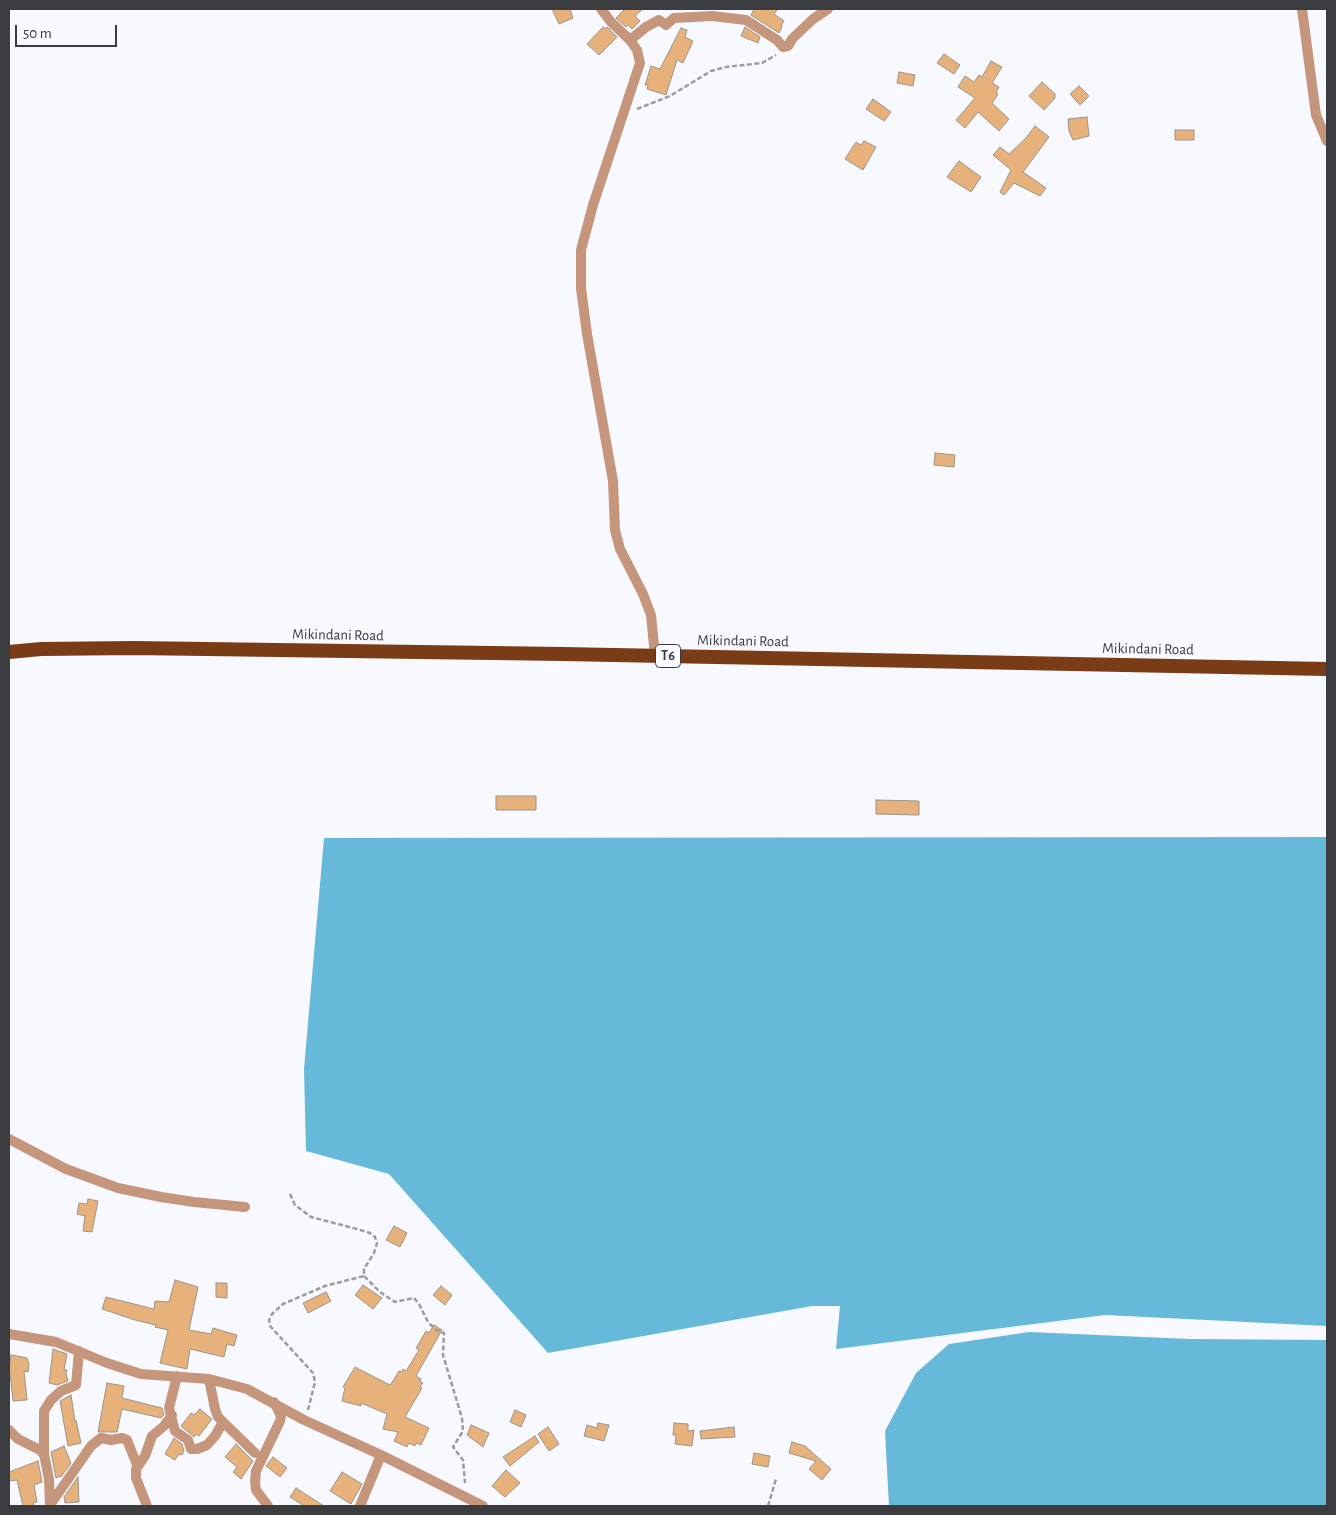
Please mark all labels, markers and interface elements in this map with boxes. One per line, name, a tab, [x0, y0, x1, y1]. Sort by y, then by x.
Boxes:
scale bar	[18, 15, 120, 47]
text: 50 m	[23, 26, 52, 41]
street label: Mikindani Road	[292, 625, 384, 645]
street label: Mikindani Road	[697, 631, 789, 651]
street label: Mikindani Road	[1102, 639, 1194, 659]
road number: T6	[656, 644, 680, 668]

